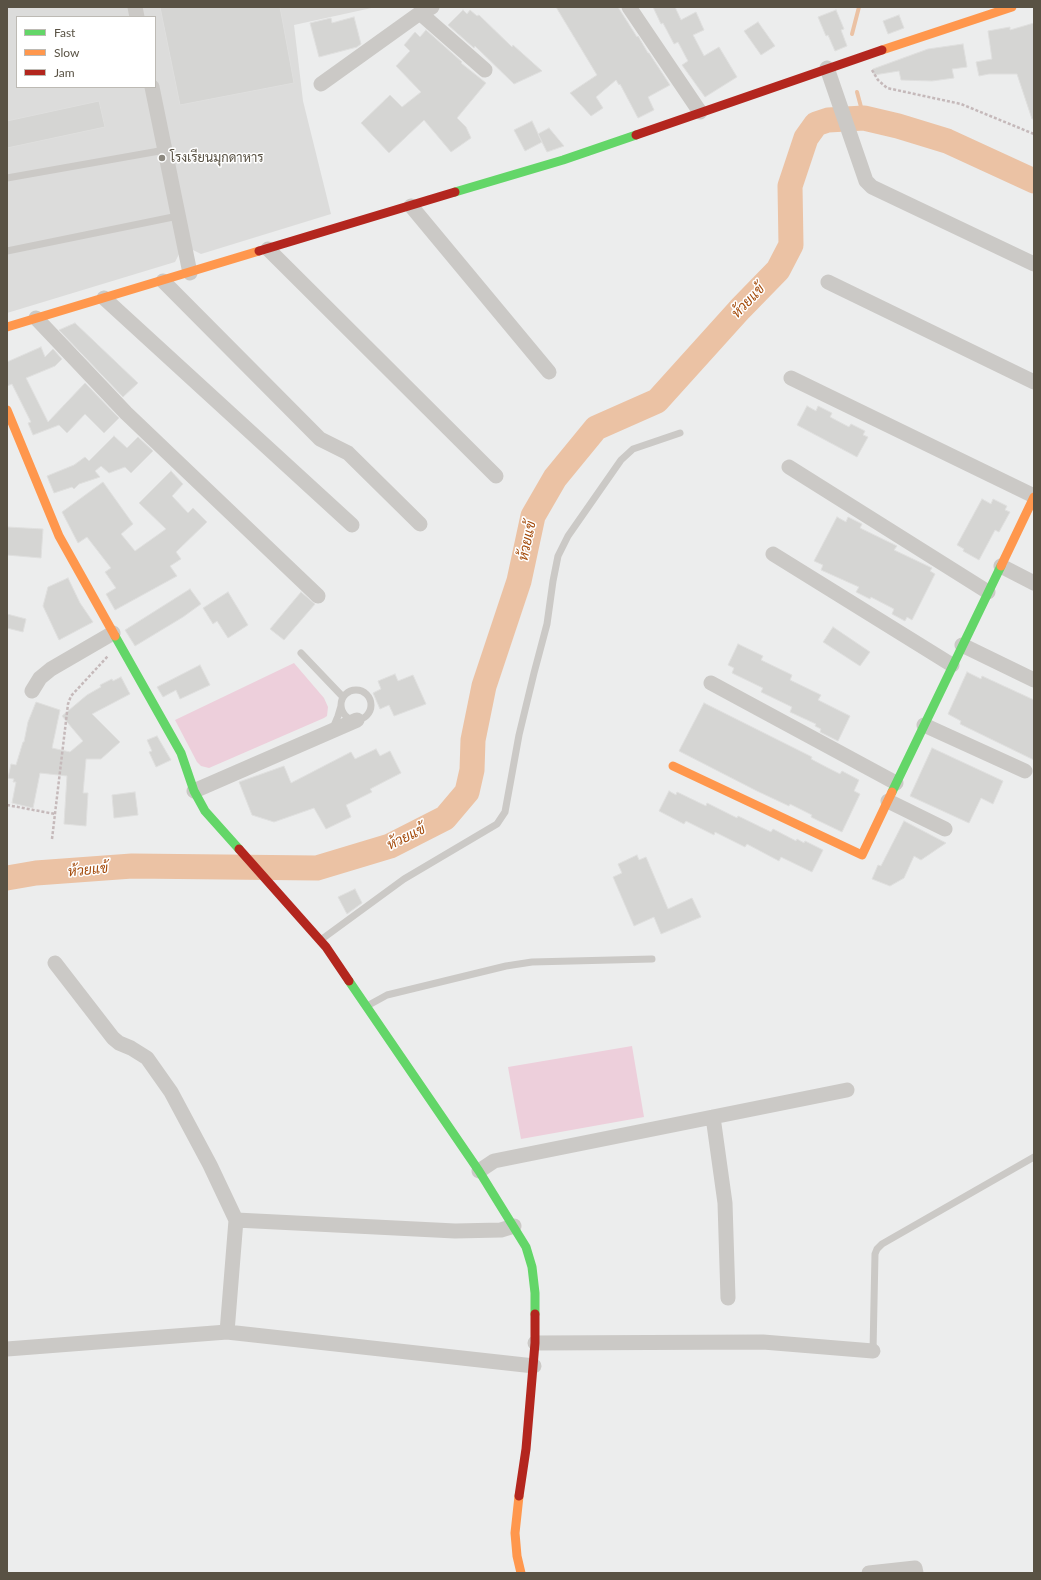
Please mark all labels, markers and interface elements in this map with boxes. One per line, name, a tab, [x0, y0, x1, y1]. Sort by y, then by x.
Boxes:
legend	[16, 16, 156, 88]
text: Fast	[54, 25, 75, 40]
text: Slow	[54, 45, 79, 60]
text: Jam	[54, 65, 75, 80]
place label: โรงเรียนมุกดาหาร	[170, 150, 263, 166]
marker: โรงเรียนมุกดาหาร	[157, 153, 167, 163]
water label: ห้วยแข้	[728, 281, 768, 321]
water label: ห้วยแข้	[515, 519, 539, 563]
water label: ห้วยแข้	[384, 821, 428, 853]
water label: ห้วยแข้	[67, 860, 109, 880]

